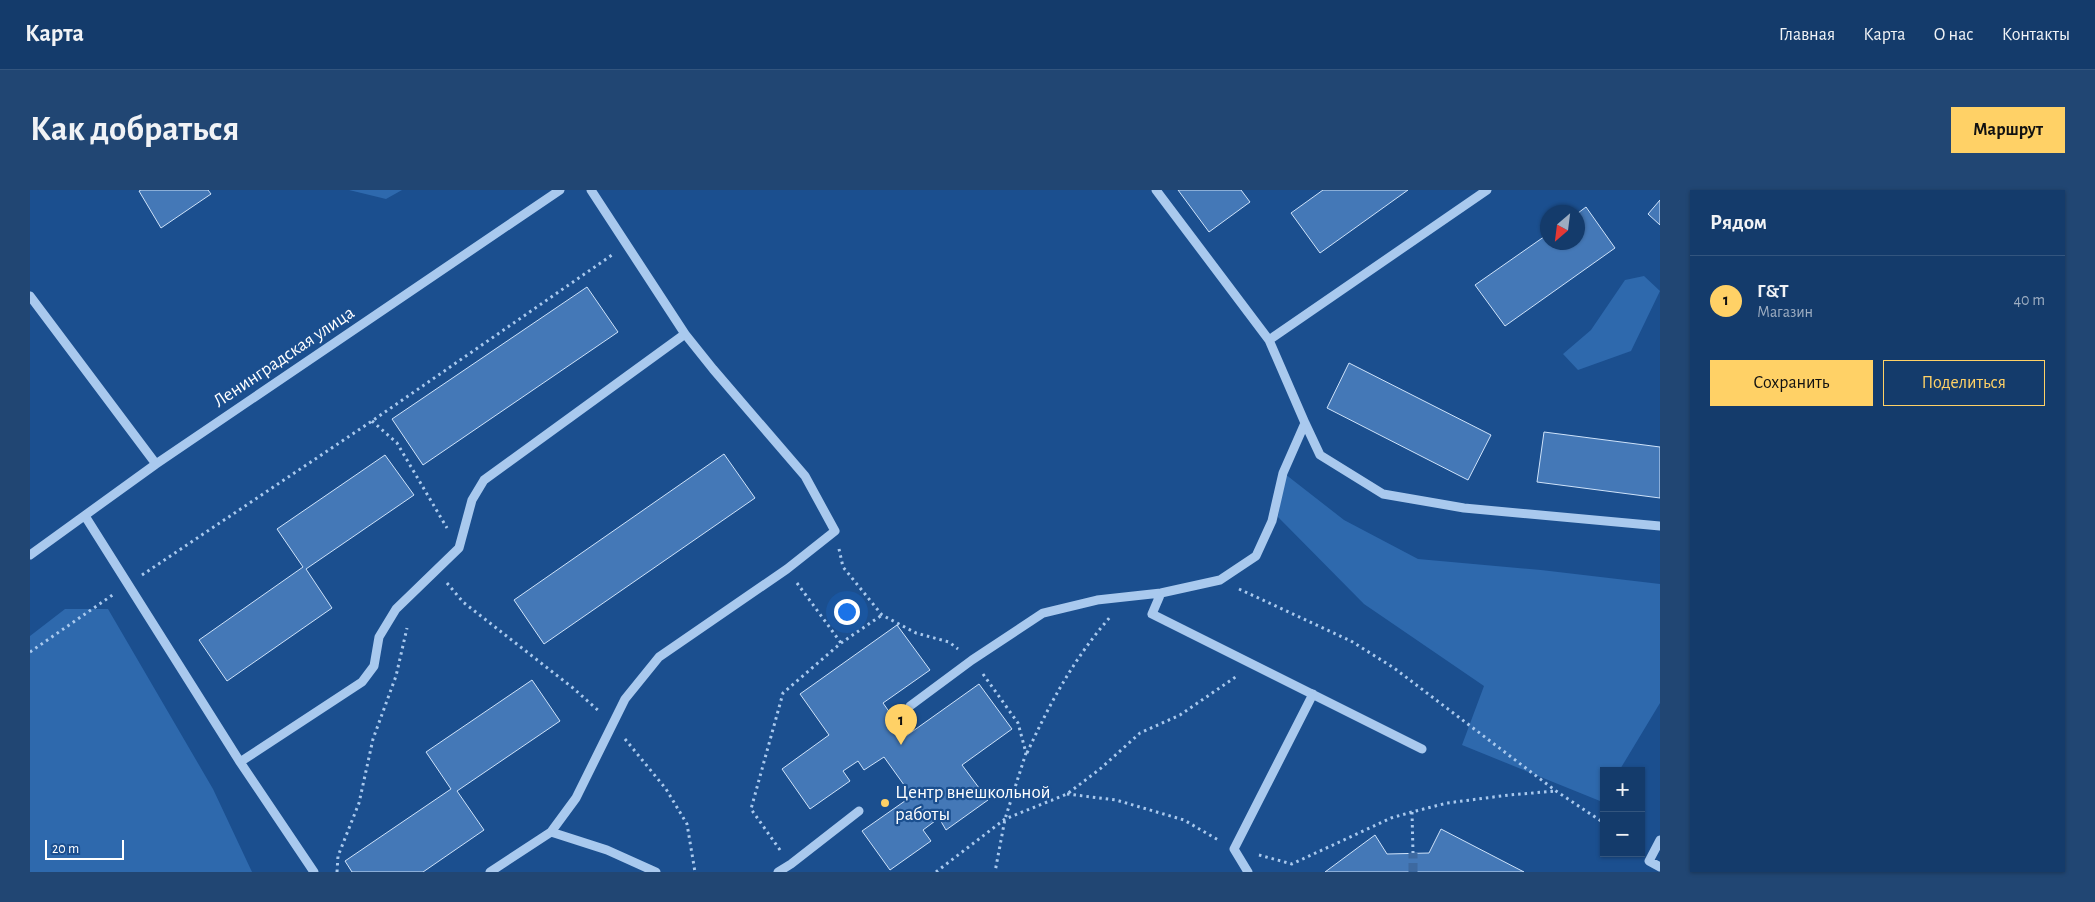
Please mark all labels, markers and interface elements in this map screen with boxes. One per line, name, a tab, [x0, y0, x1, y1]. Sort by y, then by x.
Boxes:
text: Карта	[25, 22, 84, 46]
text: Главная	[1779, 26, 1835, 44]
text: Карта	[1863, 26, 1905, 44]
text: О нас	[1933, 26, 1974, 44]
text: Контакты	[2002, 26, 2070, 44]
button: Маршрут	[1951, 107, 2065, 153]
text: Как добраться	[30, 112, 239, 147]
north arrow	[1540, 205, 1585, 250]
text: Рядом	[1710, 212, 1767, 233]
text: Г&Т	[1757, 282, 1789, 301]
text: 1	[1723, 292, 1729, 308]
text: 40 m	[2013, 292, 2045, 308]
street label: Ленинградская улица	[210, 303, 358, 411]
text: Магазин	[1757, 304, 1813, 320]
button: Сохранить	[1710, 360, 1873, 406]
button: Поделиться	[1883, 360, 2045, 406]
your location	[834, 599, 860, 625]
pin: 1	[885, 704, 917, 745]
map controls	[1600, 767, 1645, 857]
button: +	[1600, 767, 1645, 812]
place label: Центр внешкольной работы	[895, 783, 1050, 824]
marker: Центр внешкольной работы	[879, 797, 891, 809]
button: −	[1600, 812, 1645, 857]
scale bar	[45, 837, 124, 860]
text: 20 m	[52, 842, 79, 856]

